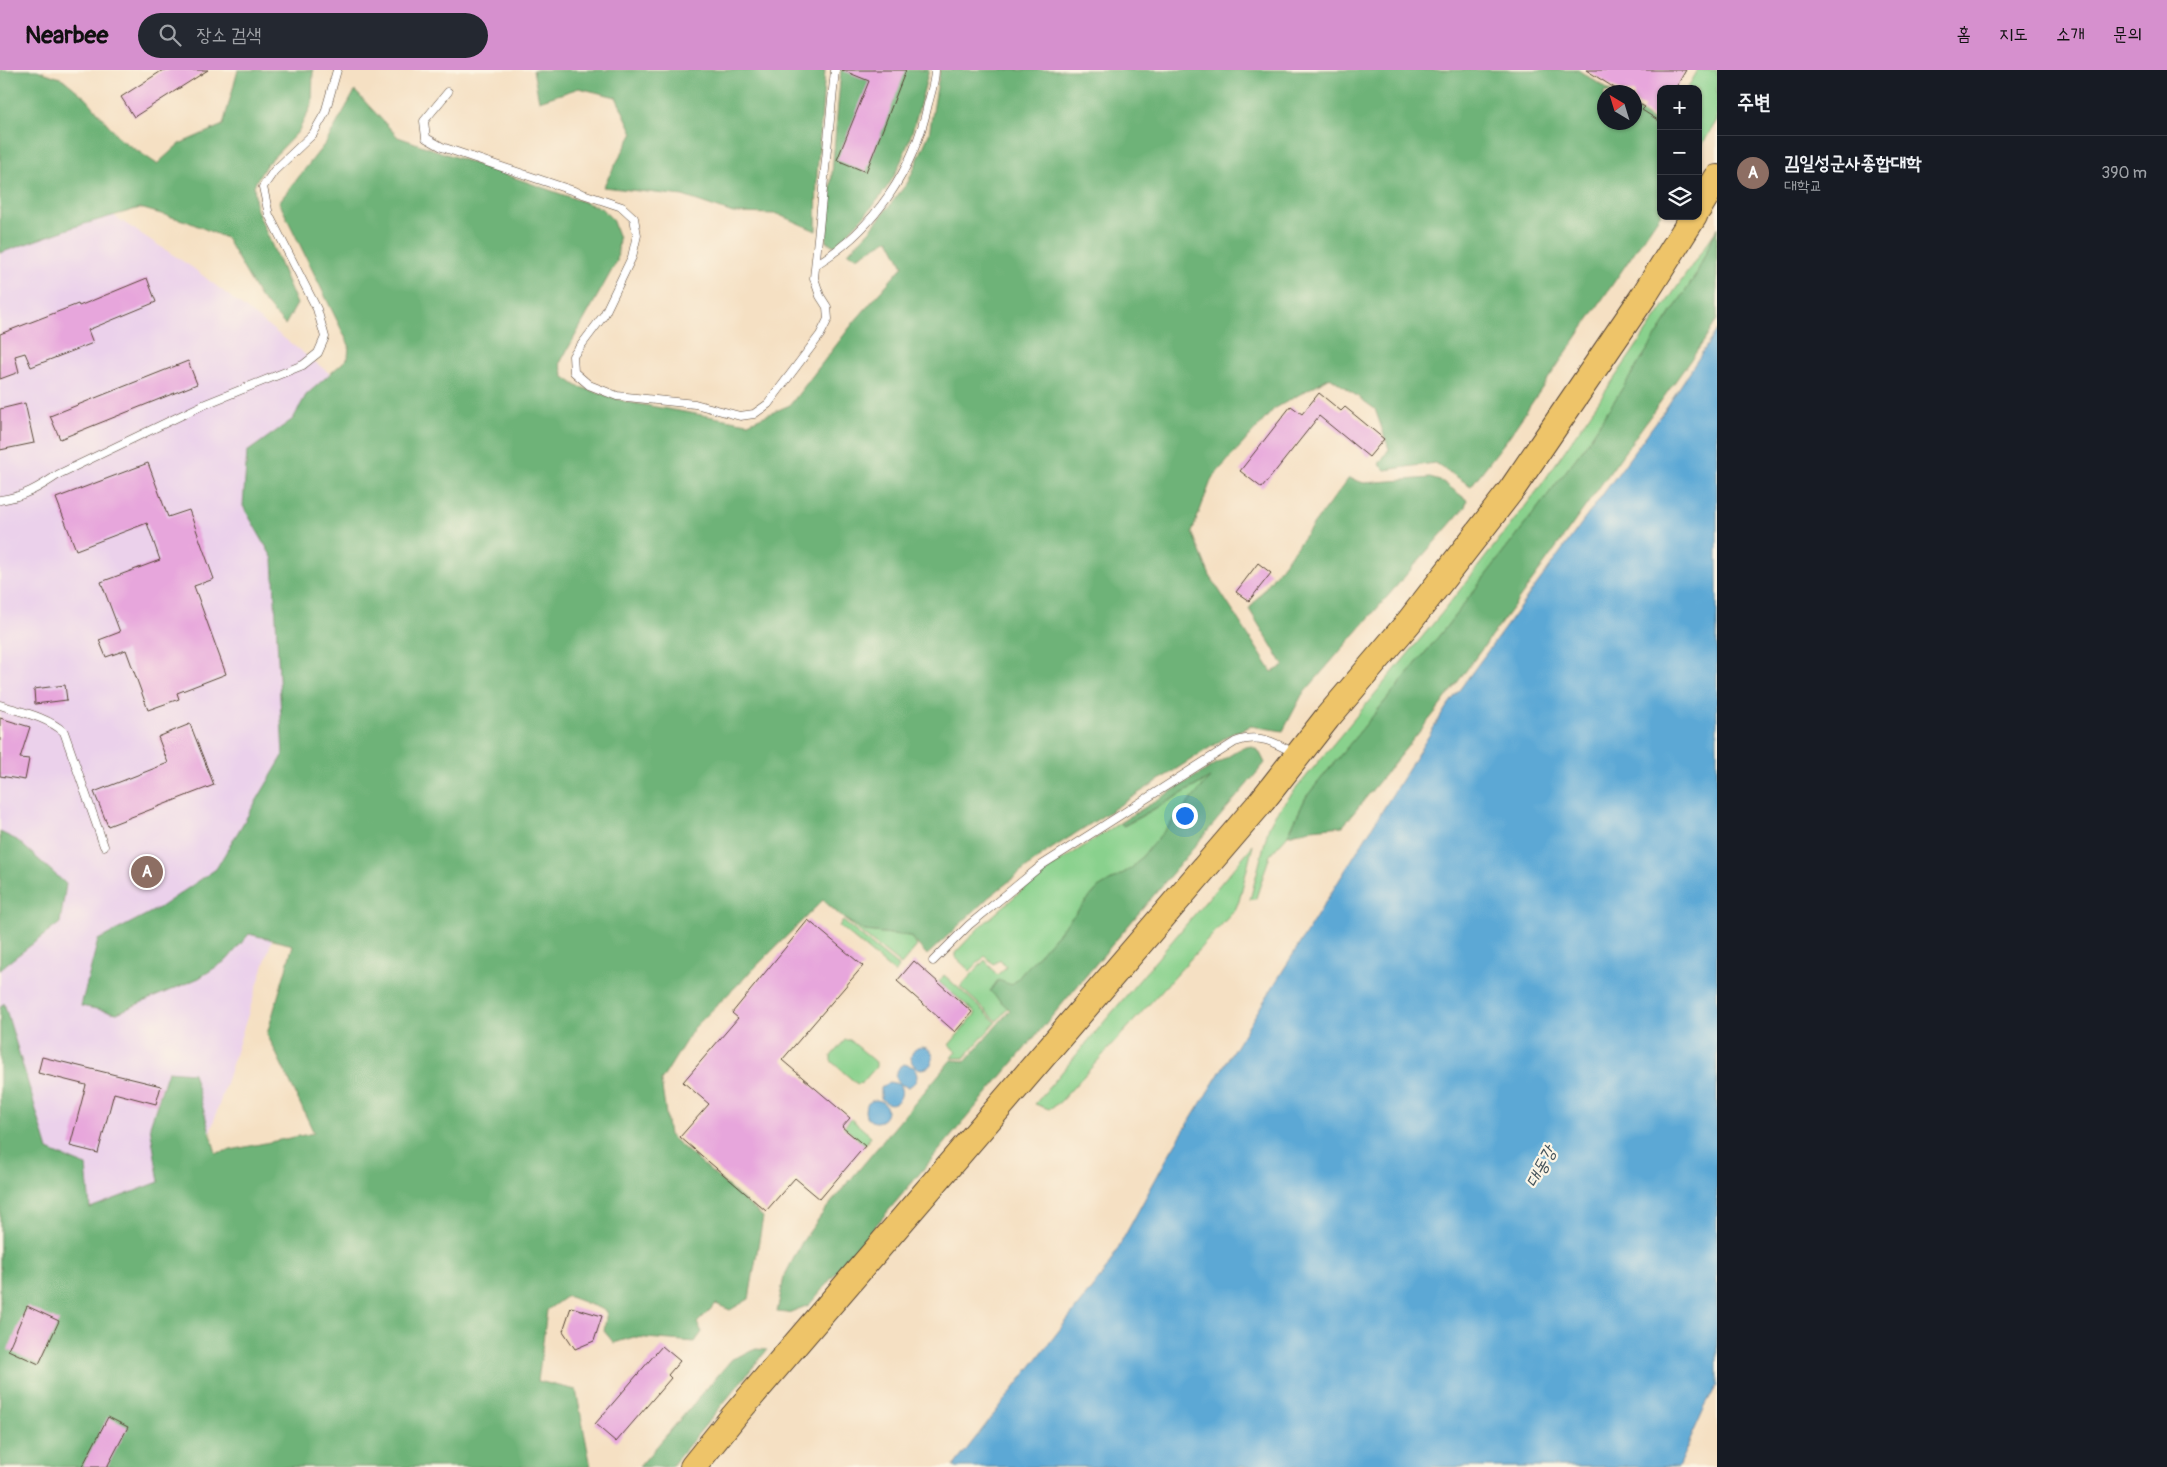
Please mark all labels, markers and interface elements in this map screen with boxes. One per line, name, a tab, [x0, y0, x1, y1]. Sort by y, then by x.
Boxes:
search box	[138, 13, 488, 58]
text: Nearbee	[25, 21, 108, 50]
icon: search	[156, 21, 184, 49]
text: 장소 검색	[196, 23, 262, 47]
text: 홈	[1957, 23, 1971, 46]
text: 지도	[1999, 23, 2028, 46]
text: 소개	[2056, 23, 2085, 46]
text: 문의	[2113, 23, 2142, 46]
north arrow	[1597, 85, 1642, 130]
map controls	[1657, 85, 1702, 220]
button: +	[1657, 85, 1702, 130]
text: 주변	[1737, 89, 1771, 116]
button: −	[1657, 130, 1702, 175]
text: 김일성군사종합대학	[1784, 151, 1922, 175]
text: A	[1748, 163, 1758, 183]
text: 390 m	[2101, 163, 2147, 183]
button: layers	[1657, 175, 1702, 220]
text: 대학교	[1784, 176, 1823, 196]
your location	[1172, 803, 1198, 829]
pin: A	[131, 853, 163, 891]
water label: 대동강	[1520, 1140, 1563, 1192]

